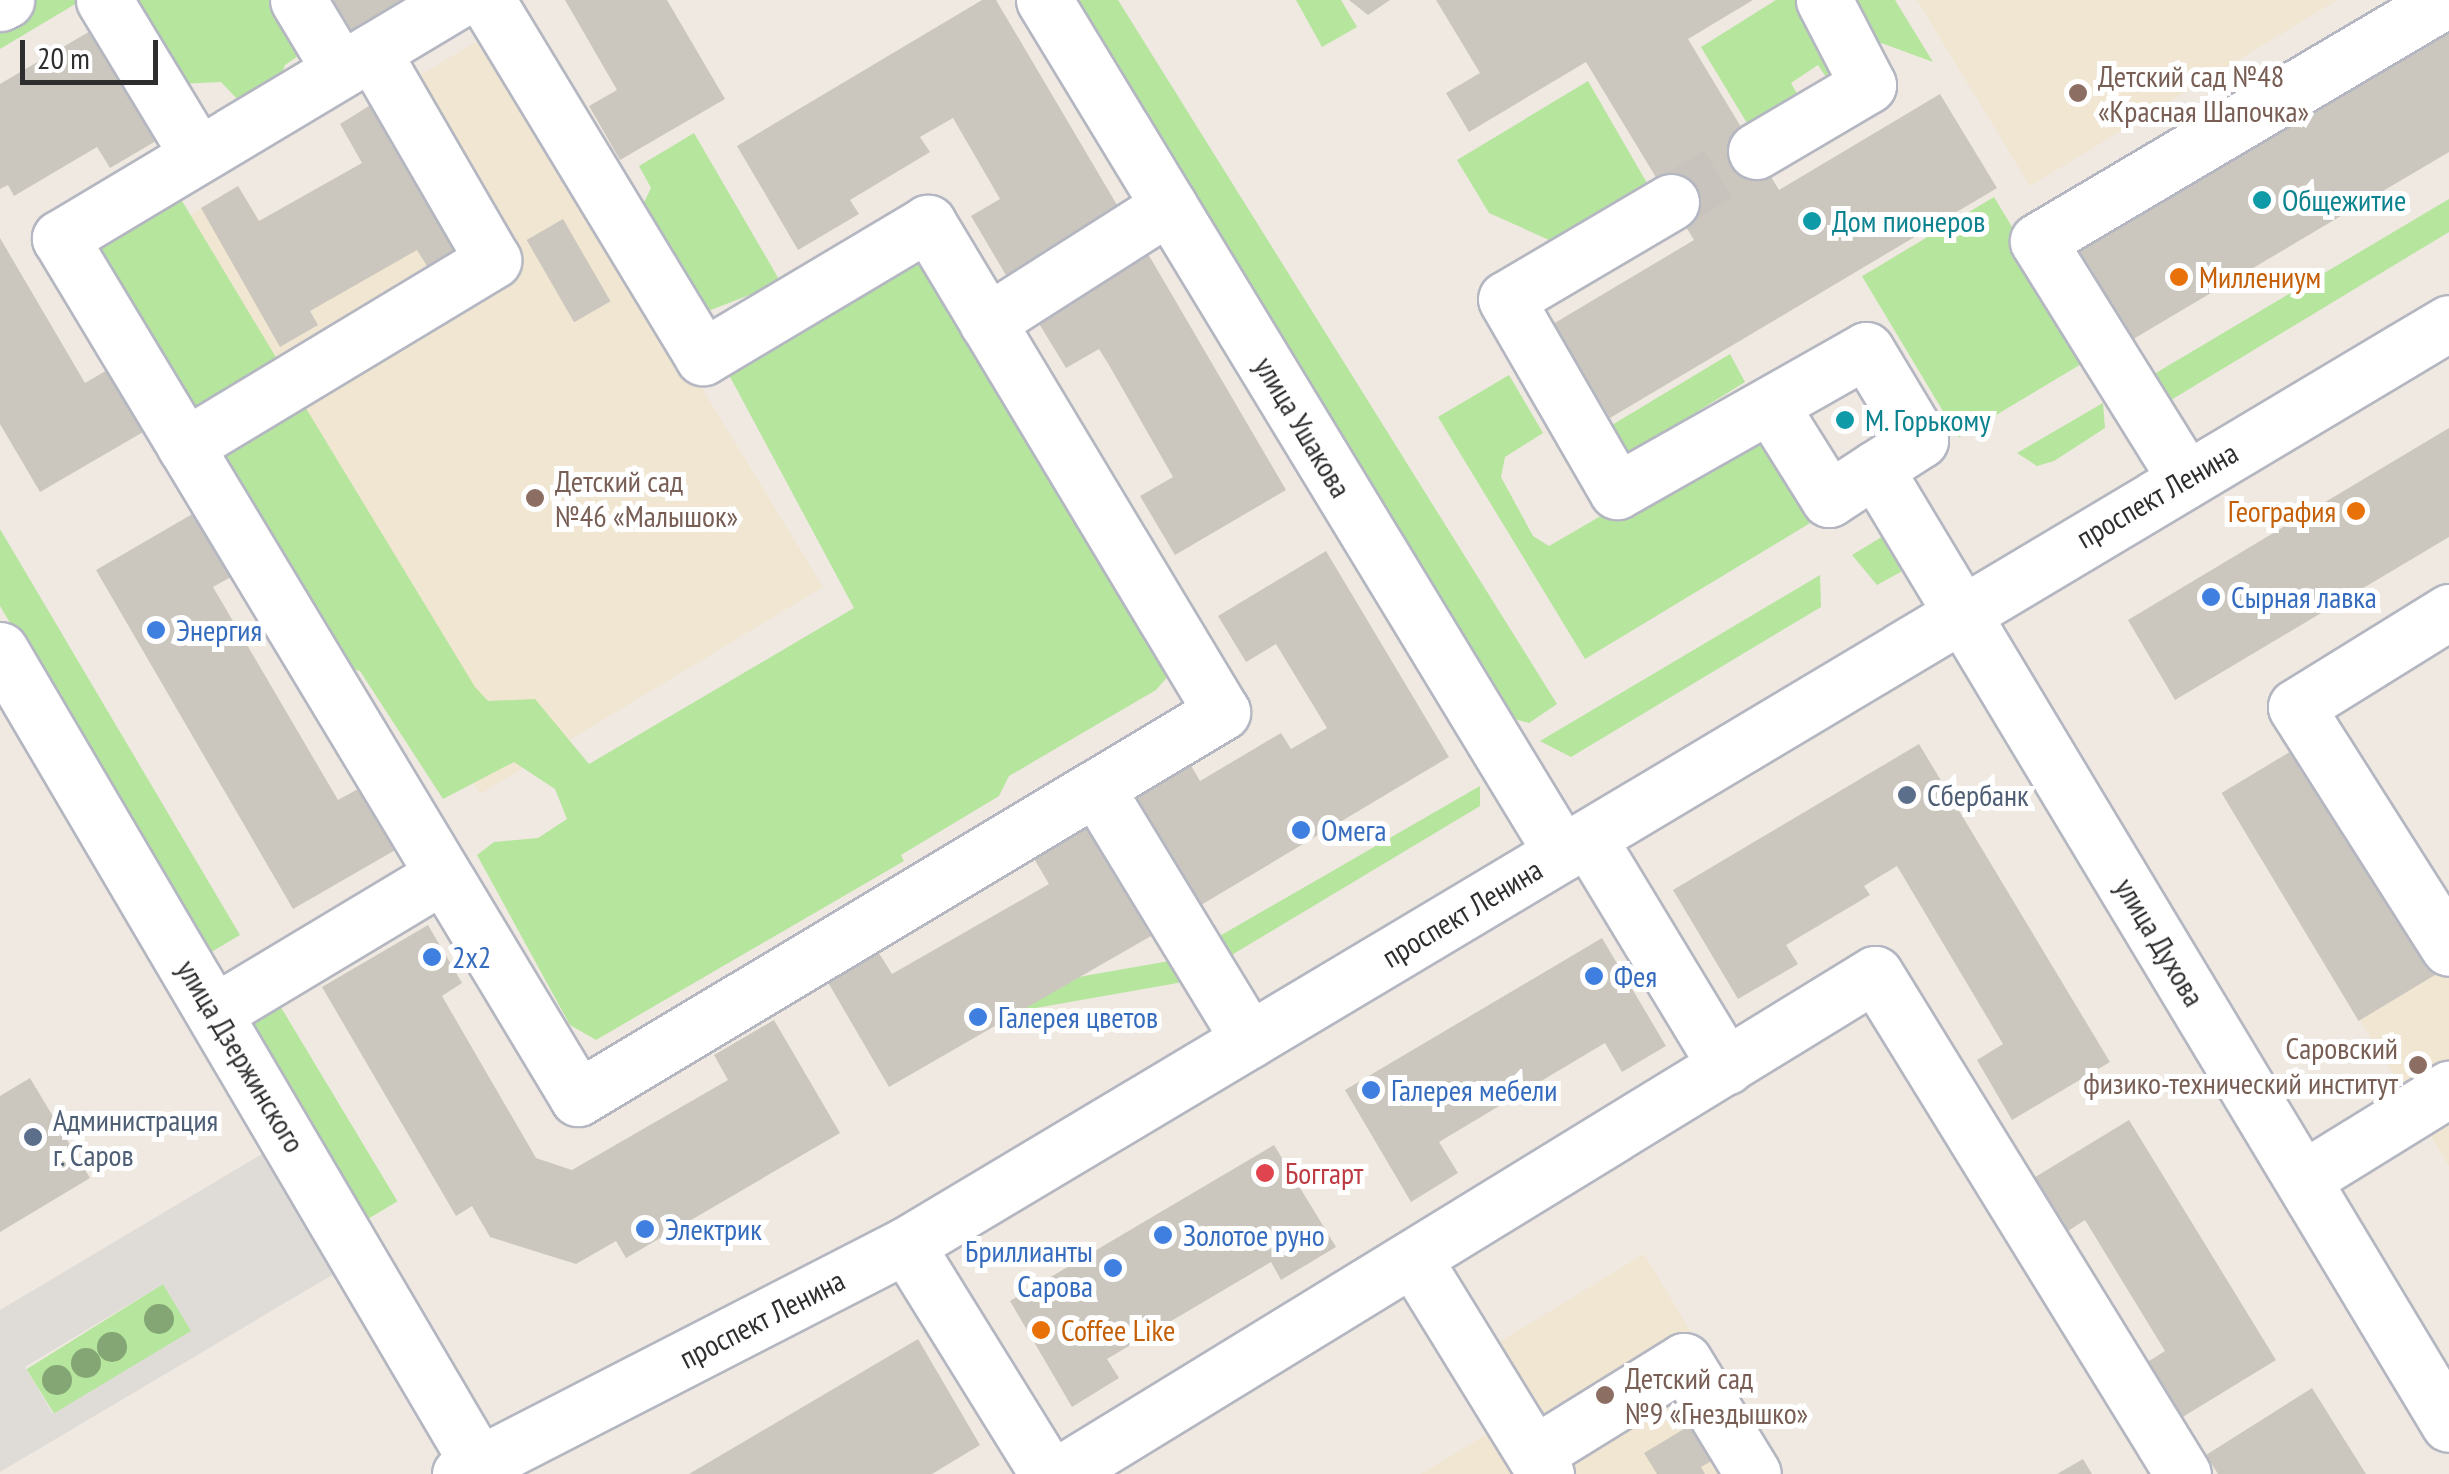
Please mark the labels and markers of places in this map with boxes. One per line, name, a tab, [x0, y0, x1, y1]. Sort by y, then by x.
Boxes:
place label: Детский сад №48 «Красная Шапочка»	[2098, 58, 2309, 128]
marker: Детский сад №48 «Красная Шапочка»	[2067, 82, 2089, 104]
place label: Общежитие	[2282, 182, 2406, 218]
marker: Общежитие	[2251, 189, 2273, 211]
place label: Дом пионеров	[1832, 203, 1985, 239]
marker: Дом пионеров	[1801, 210, 1823, 232]
place label: Миллениум	[2199, 259, 2321, 295]
marker: Миллениум	[2168, 266, 2190, 288]
place label: М. Горькому	[1865, 402, 1992, 438]
marker: М. Горькому	[1834, 409, 1856, 431]
place label: Детский сад №46 «Малышок»	[555, 463, 738, 534]
marker: Детский сад №46 «Малышок»	[524, 487, 546, 509]
place label: География	[2228, 493, 2336, 529]
marker: География	[2345, 500, 2367, 522]
place label: Сырная лавка	[2231, 579, 2377, 615]
marker: Сырная лавка	[2200, 586, 2222, 608]
place label: Энергия	[176, 612, 262, 648]
marker: Энергия	[145, 619, 167, 641]
place label: Сбербанк	[1927, 777, 2029, 813]
marker: Сбербанк	[1896, 784, 1918, 806]
place label: Омега	[1321, 812, 1386, 848]
marker: Омега	[1290, 819, 1312, 841]
place label: 2x2	[452, 939, 491, 975]
marker: 2x2	[421, 946, 443, 968]
place label: Фея	[1614, 958, 1657, 994]
marker: Фея	[1583, 965, 1605, 987]
place label: Галерея цветов	[998, 999, 1158, 1035]
marker: Галерея цветов	[967, 1006, 989, 1028]
place label: Саровский физико-технический институт	[2083, 1030, 2398, 1100]
marker: Саровский физико-технический институт	[2407, 1054, 2429, 1076]
place label: Галерея мебели	[1391, 1072, 1557, 1108]
marker: Галерея мебели	[1360, 1079, 1382, 1101]
place label: Администрация г. Саров	[53, 1102, 218, 1172]
marker: Администрация г. Саров	[22, 1126, 44, 1148]
place label: Боггарт	[1285, 1155, 1363, 1191]
marker: Боггарт	[1254, 1162, 1276, 1184]
place label: Электрик	[665, 1211, 762, 1247]
place label: Золотое руно	[1183, 1217, 1325, 1253]
marker: Электрик	[634, 1218, 656, 1240]
marker: Золотое руно	[1152, 1224, 1174, 1246]
place label: Бриллианты Сарова	[965, 1233, 1093, 1304]
marker: Бриллианты Сарова	[1102, 1257, 1124, 1279]
place label: Coffee Like	[1061, 1312, 1175, 1348]
marker: Coffee Like	[1030, 1319, 1052, 1341]
place label: Детский сад №9 «Гнездышко»	[1625, 1360, 1808, 1430]
marker: Детский сад №9 «Гнездышко»	[1594, 1384, 1616, 1406]

